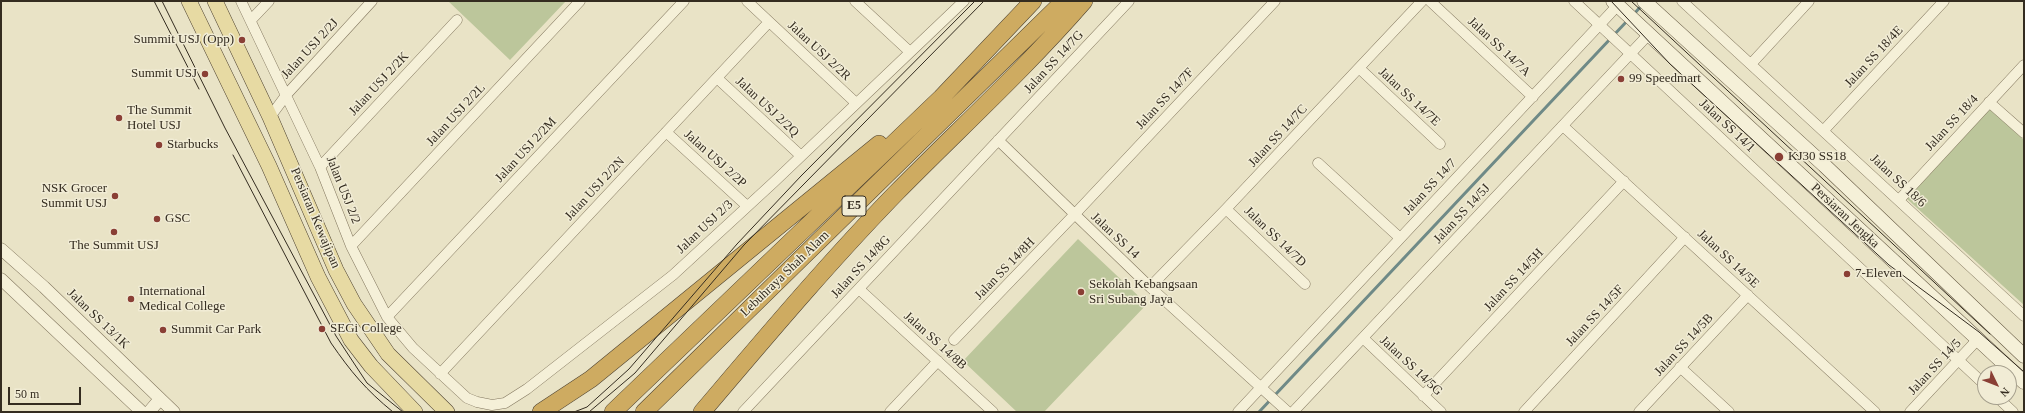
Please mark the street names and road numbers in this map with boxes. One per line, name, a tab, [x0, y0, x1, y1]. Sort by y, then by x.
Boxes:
street label: Jalan USJ 2/2J	[274, 11, 346, 87]
street label: Jalan SS 14/7A	[1461, 11, 1537, 83]
street label: Jalan USJ 2/2R	[781, 14, 857, 88]
street label: Jalan SS 18/4E	[1838, 19, 1910, 95]
street label: Jalan SS 14/7G	[1018, 24, 1090, 100]
street label: Jalan USJ 2/2K	[342, 46, 416, 122]
street label: Jalan SS 14/7F	[1129, 61, 1201, 137]
street label: Jalan SS 14/7E	[1371, 61, 1447, 133]
street label: Jalan USJ 2/2Q	[728, 70, 806, 144]
street label: Jalan USJ 2/2L	[420, 77, 492, 153]
street label: Jalan SS 18/4	[1919, 88, 1985, 158]
street label: Jalan SS 14/1	[1692, 93, 1762, 159]
street label: Jalan SS 14/7C	[1242, 98, 1314, 174]
street label: Jalan USJ 2/2M	[489, 111, 563, 189]
street label: Jalan USJ 2/2P	[676, 123, 754, 195]
street label: Jalan SS 18/6	[1863, 148, 1933, 214]
street label: Jalan USJ 2/2	[320, 149, 366, 231]
street label: Jalan USJ 2/2N	[558, 150, 632, 228]
street label: Jalan SS 14/7	[1397, 152, 1463, 222]
street label: Persiaran Kewajipan	[284, 158, 346, 278]
street label: Persiaran Jengka	[1802, 175, 1888, 257]
street label: Jalan SS 14/5J	[1426, 177, 1498, 251]
street label: Jalan USJ 2/3	[670, 193, 740, 261]
road number: E5	[842, 196, 866, 216]
street label: Jalan SS 14/7D	[1237, 200, 1313, 274]
street label: Jalan SS 14	[1085, 207, 1145, 265]
street label: Lebuhraya Shah Alam	[732, 223, 838, 325]
street label: Jalan SS 14/5E	[1690, 223, 1766, 295]
street label: Jalan SS 14/8G	[825, 229, 897, 305]
street label: Jalan SS 14/8H	[968, 231, 1042, 307]
street label: Jalan SS 14/5H	[1477, 242, 1551, 318]
street label: Jalan SS 14/5F	[1559, 278, 1631, 354]
street label: Jalan SS 13/1K	[60, 282, 136, 356]
street label: Jalan SS 14/8B	[896, 305, 974, 377]
street label: Jalan SS 14/5B	[1648, 307, 1720, 383]
street label: Jalan SS 14/5G	[1373, 330, 1449, 402]
street label: Jalan SS 14/5	[1902, 332, 1968, 402]

